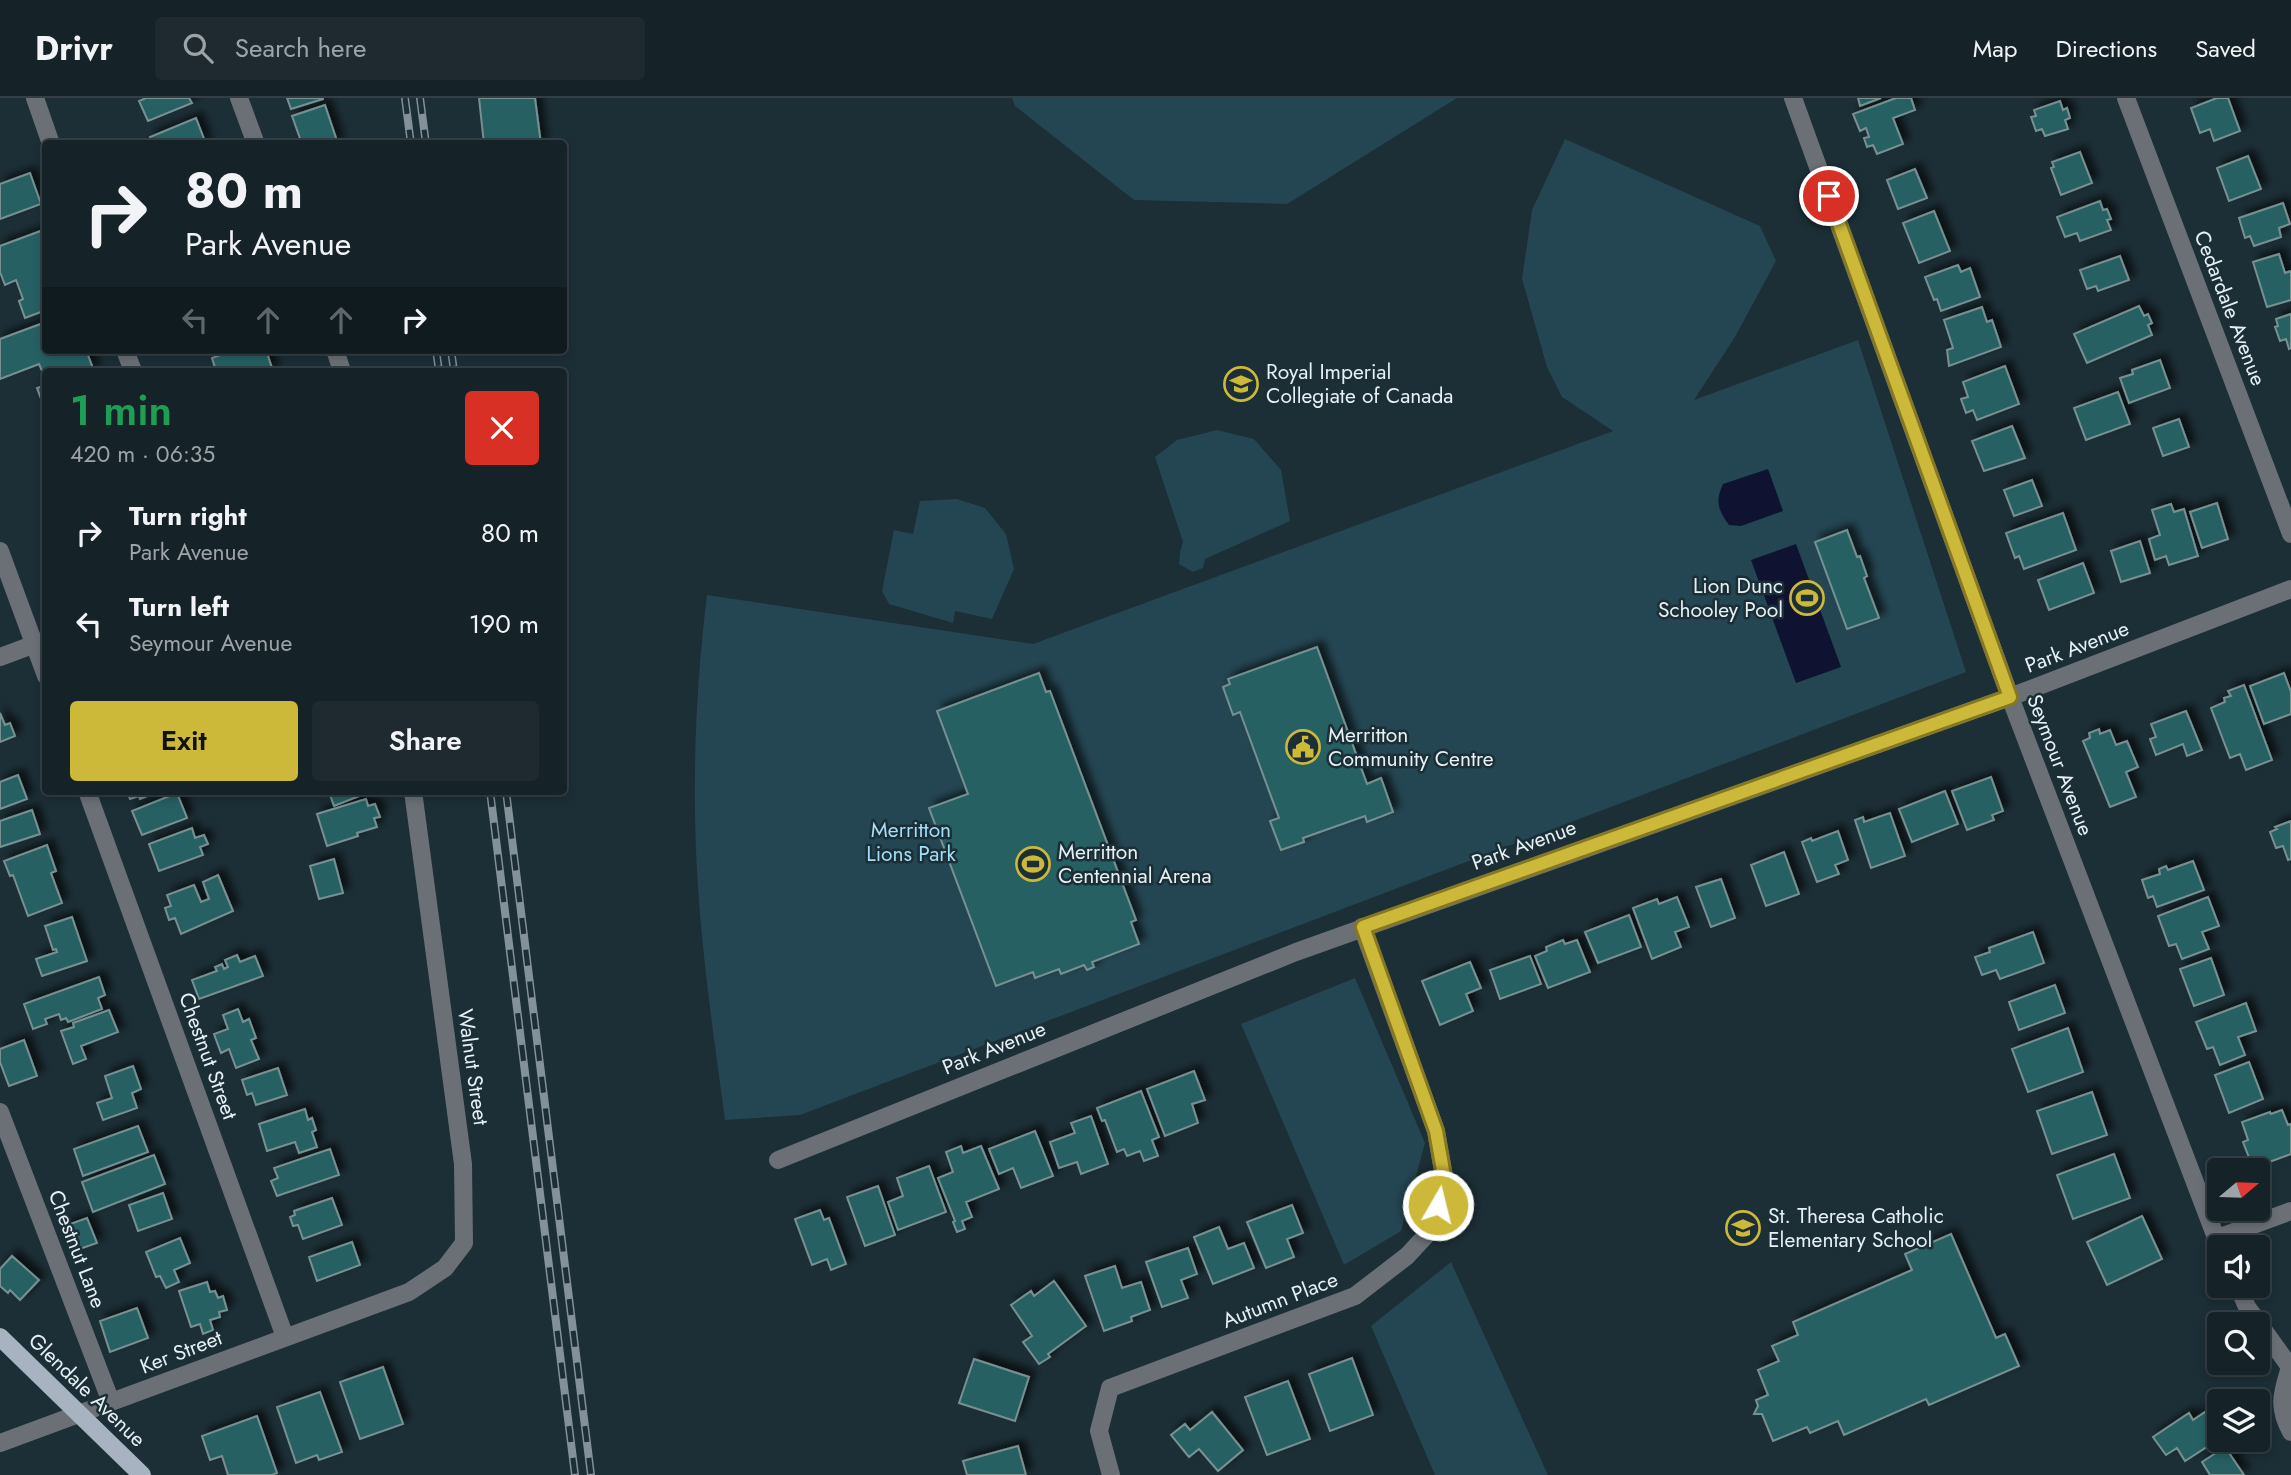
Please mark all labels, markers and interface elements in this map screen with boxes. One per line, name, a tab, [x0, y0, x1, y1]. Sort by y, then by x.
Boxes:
search box	[155, 17, 645, 80]
text: Drivr	[35, 25, 113, 72]
icon: search	[179, 29, 217, 67]
text: Search here	[235, 29, 366, 67]
text: Map	[1973, 31, 2018, 66]
text: Directions	[2056, 31, 2157, 66]
text: Saved	[2195, 31, 2256, 66]
text: 80 m	[185, 156, 303, 226]
pin	[1799, 166, 1859, 226]
icon: right	[70, 168, 161, 259]
icon: arrive	[1810, 177, 1848, 215]
text: Park Avenue	[185, 221, 351, 267]
street label: Cedardale Avenue	[2187, 226, 2273, 390]
icon: left	[176, 301, 214, 339]
icon: ahead	[249, 301, 287, 339]
icon: ahead	[322, 301, 360, 339]
icon: right	[395, 301, 433, 339]
place label: Royal Imperial Collegiate of Canada	[1266, 357, 1453, 411]
school or university icon: Royal Imperial Collegiate of Canada	[1222, 365, 1260, 403]
text: 1 min	[70, 380, 172, 441]
button: close	[465, 391, 539, 465]
text: 420 m · 06:35	[70, 437, 215, 471]
text: Turn right	[129, 497, 247, 535]
icon: right	[70, 514, 108, 552]
text: 80 m	[481, 514, 539, 552]
text: Park Avenue	[129, 535, 249, 569]
place label: Lion Dunc Schooley Pool	[1658, 571, 1783, 625]
sports icon: Lion Dunc Schooley Pool	[1788, 579, 1826, 617]
text: Turn left	[129, 588, 229, 626]
icon: left	[70, 605, 108, 643]
text: 190 m	[469, 605, 539, 643]
street label: Park Avenue	[2021, 613, 2133, 681]
text: Seymour Avenue	[129, 626, 292, 660]
street label: Seymour Avenue	[2019, 690, 2101, 840]
button: Exit	[70, 701, 298, 781]
button: Share	[312, 701, 539, 781]
place label: Merritton Community Centre	[1328, 720, 1494, 774]
public building icon: Merritton Community Centre	[1284, 728, 1322, 766]
street label: Park Avenue	[1468, 812, 1581, 878]
park label: Merritton Lions Park	[866, 815, 957, 869]
place label: Merritton Centennial Arena	[1058, 837, 1212, 891]
sports icon: Merritton Centennial Arena	[1014, 845, 1052, 883]
street label: Chestnut Street	[171, 988, 245, 1124]
street label: Walnut Street	[450, 1007, 496, 1127]
street label: Park Avenue	[938, 1014, 1050, 1082]
north arrow	[2207, 1158, 2270, 1222]
map controls	[2207, 1158, 2270, 1452]
position arrow	[1401, 1168, 1475, 1242]
street label: Chestnut Lane	[41, 1186, 113, 1313]
place label: St. Theresa Catholic Elementary School	[1768, 1201, 1944, 1255]
school or university icon: St. Theresa Catholic Elementary School	[1724, 1209, 1762, 1247]
button: sound	[2207, 1235, 2270, 1298]
street label: Autumn Place	[1218, 1264, 1342, 1336]
button: search	[2207, 1312, 2270, 1375]
street label: Ker Street	[136, 1323, 226, 1381]
street label: Glendale Avenue	[22, 1326, 152, 1454]
button: layers	[2207, 1389, 2270, 1452]

